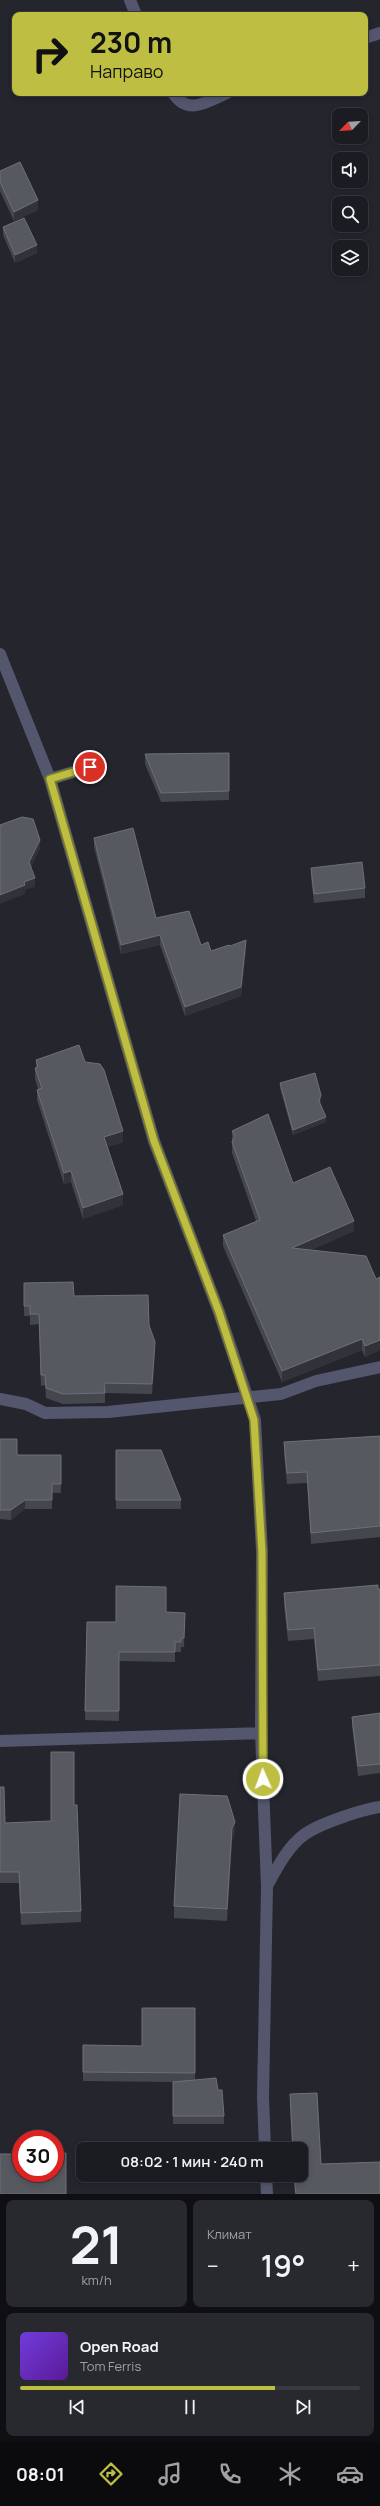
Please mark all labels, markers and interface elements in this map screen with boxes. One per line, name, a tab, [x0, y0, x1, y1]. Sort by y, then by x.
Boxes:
text: 230 m	[90, 23, 172, 61]
icon: right	[24, 28, 76, 80]
text: Направо	[90, 59, 164, 83]
north arrow	[332, 108, 368, 144]
map controls	[332, 108, 368, 276]
button: sound	[332, 152, 368, 188]
button: search	[332, 196, 368, 232]
button: layers	[332, 240, 368, 276]
pin	[73, 750, 107, 784]
icon: arrive	[79, 756, 101, 778]
position arrow	[242, 1758, 284, 1800]
speed limit sign: 30	[12, 2130, 64, 2182]
text: 08:02 · 1 мин · 240 m	[120, 2151, 264, 2172]
text: 21	[70, 2209, 123, 2280]
text: Климат	[207, 2225, 252, 2243]
text: 19°	[261, 2245, 306, 2286]
text: −	[207, 2251, 219, 2281]
text: +	[347, 2251, 360, 2281]
text: km/h	[81, 2271, 112, 2289]
text: Open Road	[80, 2336, 159, 2357]
text: Tom Ferris	[80, 2357, 141, 2375]
icon: previous	[66, 2396, 88, 2418]
icon: pause	[179, 2396, 201, 2418]
icon: next	[292, 2396, 314, 2418]
icon: directions	[97, 2460, 125, 2488]
icon: music	[156, 2460, 184, 2488]
icon: phone	[216, 2460, 244, 2488]
icon: climate	[276, 2460, 304, 2488]
icon: car	[336, 2460, 364, 2488]
text: 08:01	[16, 2462, 65, 2486]

